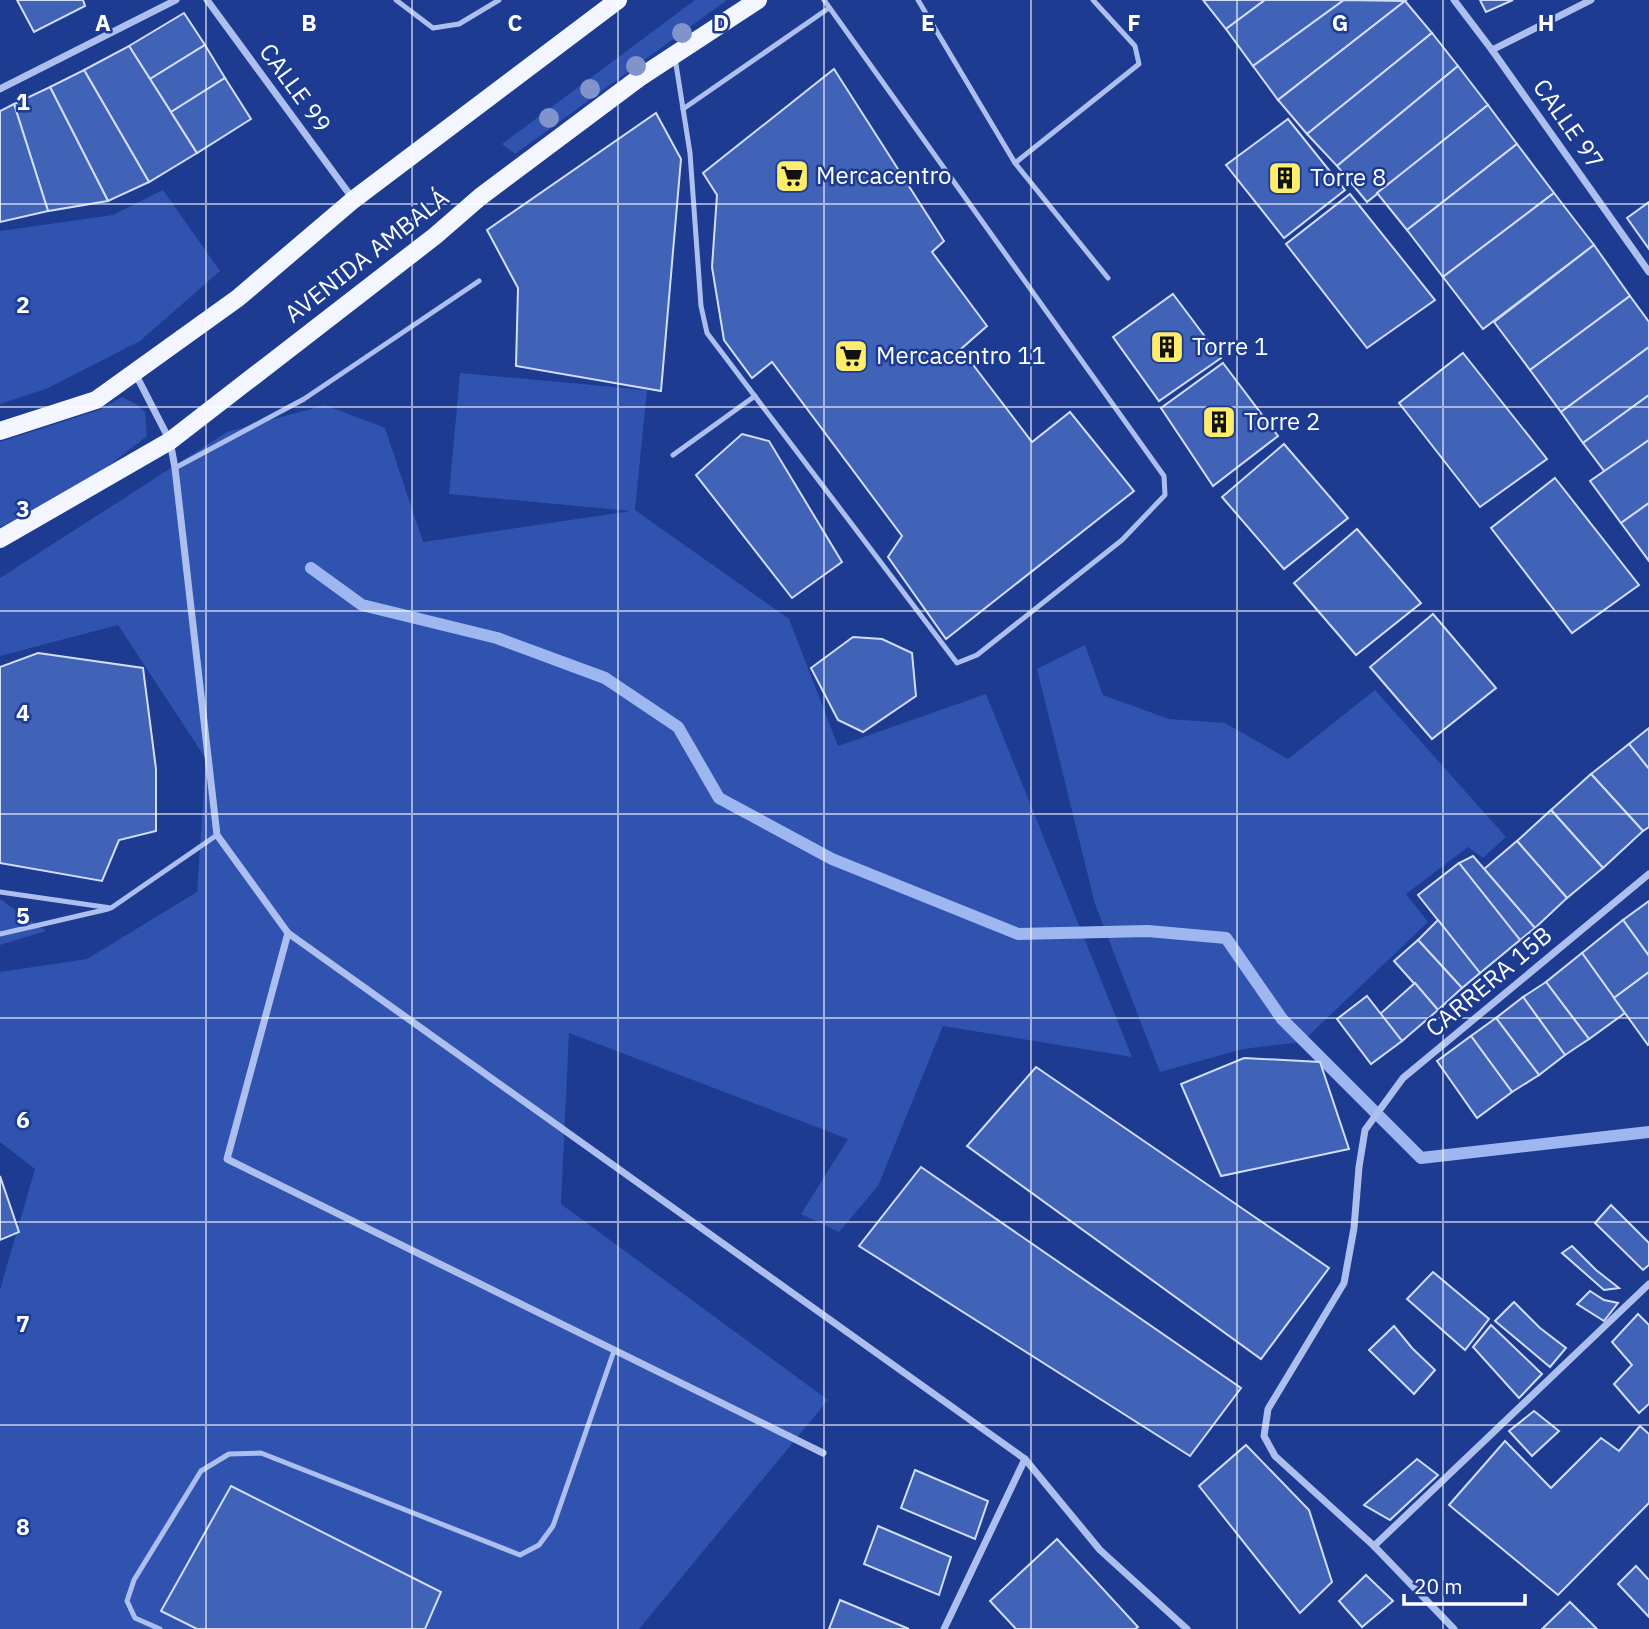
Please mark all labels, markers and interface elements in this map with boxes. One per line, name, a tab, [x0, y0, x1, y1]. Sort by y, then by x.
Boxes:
text: A	[95, 7, 111, 37]
text: B	[301, 7, 317, 37]
text: C	[508, 7, 523, 37]
text: D	[713, 7, 729, 37]
text: E	[921, 7, 935, 37]
text: F	[1127, 7, 1141, 37]
text: G	[1332, 7, 1348, 37]
text: H	[1538, 7, 1554, 37]
street label: CALLE 99	[253, 36, 339, 138]
street label: CALLE 97	[1526, 72, 1611, 175]
text: 1	[16, 86, 30, 116]
supermarket icon: Mercacentro	[773, 157, 811, 195]
place label: Mercacentro	[816, 159, 952, 191]
building icon: Torre 8	[1266, 159, 1304, 197]
place label: Torre 8	[1310, 161, 1386, 193]
street label: AVENIDA AMBALÁ	[278, 181, 455, 329]
text: 2	[16, 289, 30, 319]
building icon: Torre 1	[1148, 328, 1186, 366]
place label: Torre 1	[1192, 330, 1268, 362]
supermarket icon: Mercacentro 11	[832, 337, 870, 375]
place label: Mercacentro 11	[876, 339, 1046, 371]
building icon: Torre 2	[1200, 403, 1238, 441]
place label: Torre 2	[1244, 405, 1320, 437]
text: 3	[16, 493, 30, 523]
text: 4	[16, 697, 30, 727]
text: 5	[16, 900, 30, 930]
street label: CARRERA 15B	[1418, 919, 1558, 1044]
text: 6	[16, 1104, 30, 1134]
text: 7	[16, 1308, 30, 1338]
text: 8	[16, 1511, 30, 1541]
scale bar	[1404, 1562, 1525, 1606]
text: 20 m	[1414, 1572, 1463, 1600]

